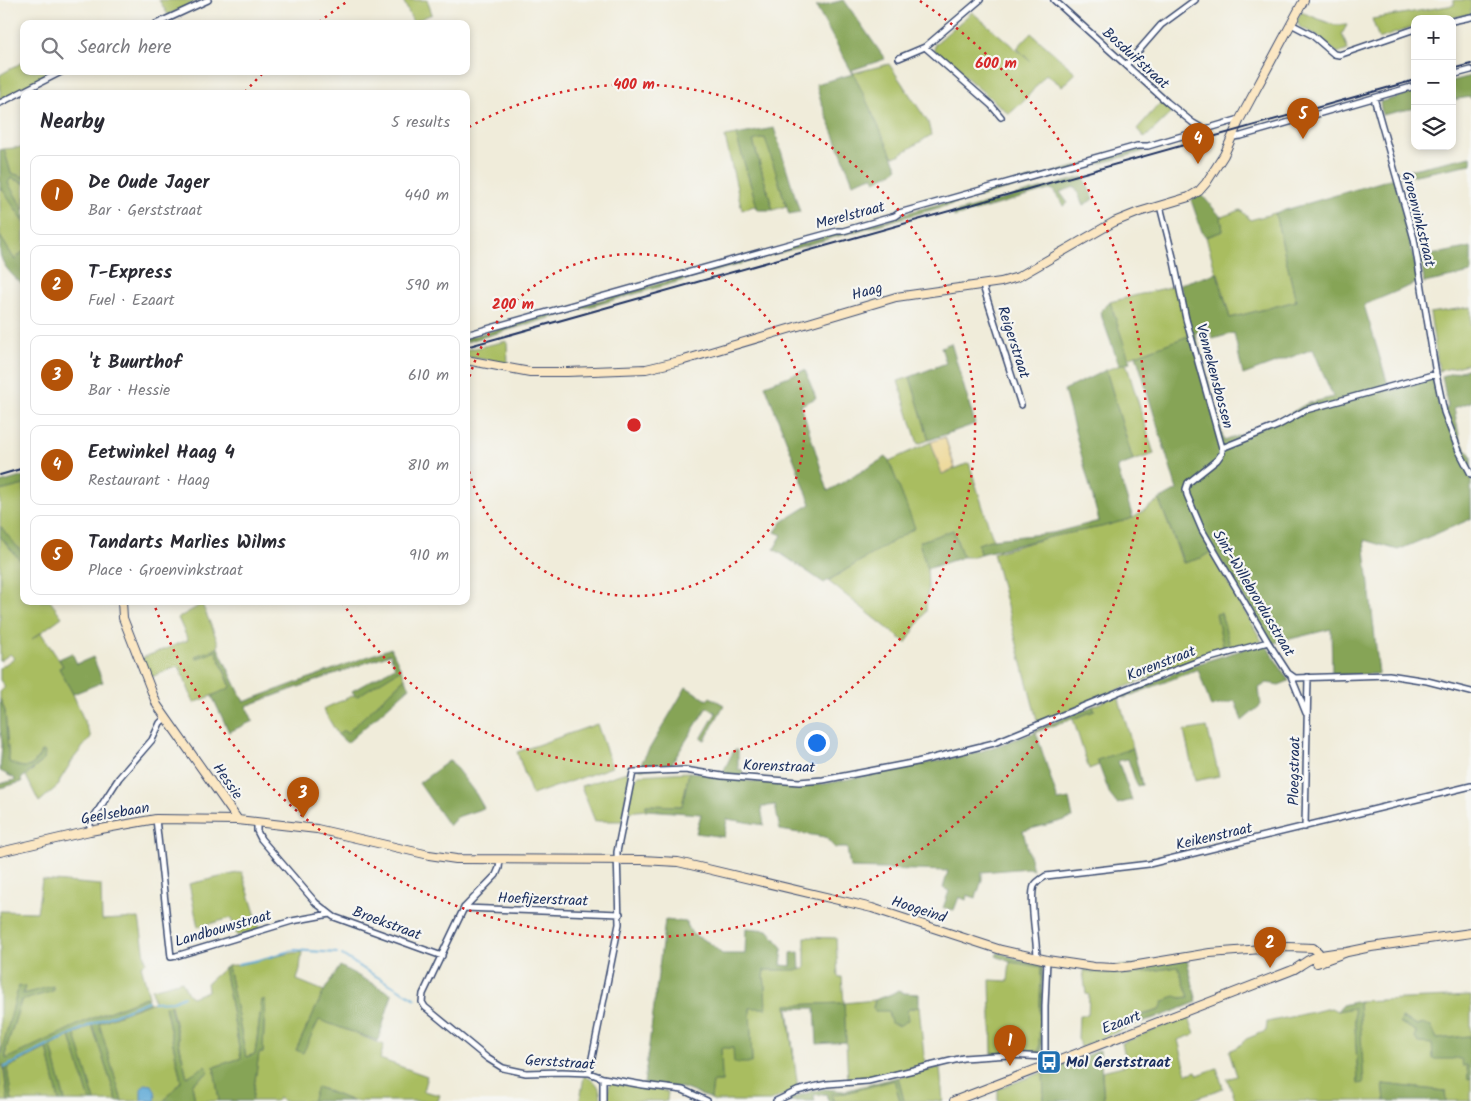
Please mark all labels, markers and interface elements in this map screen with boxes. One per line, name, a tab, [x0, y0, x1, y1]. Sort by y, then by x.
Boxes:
map controls	[1411, 15, 1456, 150]
button: +	[1411, 15, 1456, 60]
search box	[20, 20, 470, 75]
street label: Bosduifstraat	[1096, 22, 1175, 96]
text: Search here	[78, 33, 172, 63]
icon: search	[38, 34, 66, 62]
text: 600 m	[975, 52, 1017, 76]
button: −	[1411, 60, 1456, 105]
text: 400 m	[613, 73, 655, 97]
pin: 5	[1287, 98, 1319, 139]
button: layers	[1411, 105, 1456, 150]
text: Nearby	[40, 106, 105, 139]
text: 5 results	[391, 110, 450, 135]
pin: 4	[1182, 123, 1214, 164]
text: De Oude Jager	[88, 168, 209, 198]
street label: Groenvinkstraat	[1395, 169, 1442, 270]
text: 1	[55, 183, 59, 208]
text: 440 m	[404, 183, 449, 208]
street label: Merelstraat	[813, 195, 888, 237]
text: Bar · Gerststraat	[88, 198, 202, 223]
text: T-Express	[88, 258, 172, 288]
text: 2	[52, 273, 62, 298]
text: 590 m	[405, 273, 449, 298]
street label: Haag	[849, 276, 886, 308]
text: Fuel · Ezaart	[88, 288, 175, 313]
text: 200 m	[492, 293, 534, 317]
street label: Reigerstraat	[990, 303, 1036, 382]
street label: Vennekensbossen	[1188, 321, 1240, 431]
text: 't Buurthof	[88, 348, 181, 378]
text: 3	[53, 363, 61, 388]
text: 610 m	[408, 363, 449, 388]
text: Bar · Hessie	[88, 378, 170, 403]
centre of rings	[625, 416, 643, 434]
text: Eetwinkel Haag 4	[88, 438, 235, 468]
text: 4	[53, 453, 61, 478]
text: 810 m	[407, 453, 449, 478]
text: Restaurant · Haag	[88, 468, 210, 493]
street label: Sint-Willebrordusstraat	[1206, 525, 1301, 662]
text: Tandarts Marlies Wilms	[88, 528, 286, 558]
text: 5	[53, 543, 61, 568]
text: 910 m	[409, 543, 449, 568]
text: Place · Groenvinkstraat	[88, 558, 243, 583]
street label: Korenstraat	[1123, 640, 1200, 688]
your location	[804, 730, 830, 756]
street label: Ploegstraat	[1282, 736, 1308, 806]
street label: Korenstraat	[742, 754, 816, 780]
street label: Hessie	[206, 758, 249, 805]
pin: 3	[287, 777, 319, 818]
street label: Geelsebaan	[79, 796, 151, 832]
street label: Keikenstraat	[1174, 816, 1255, 857]
street label: Hoefijzerstraat	[497, 886, 589, 914]
street label: Hoogeind	[888, 890, 950, 930]
street label: Broekstraat	[349, 900, 425, 948]
street label: Landbouwstraat	[172, 904, 275, 954]
pin: 2	[1254, 927, 1286, 968]
street label: Ezaart	[1098, 1004, 1145, 1041]
pin: 1	[994, 1025, 1026, 1066]
street label: Gerststraat	[524, 1049, 596, 1077]
bus stop icon: Mol Gerststraat	[1036, 1049, 1062, 1075]
place label: Mol Gerststraat	[1066, 1051, 1171, 1075]

